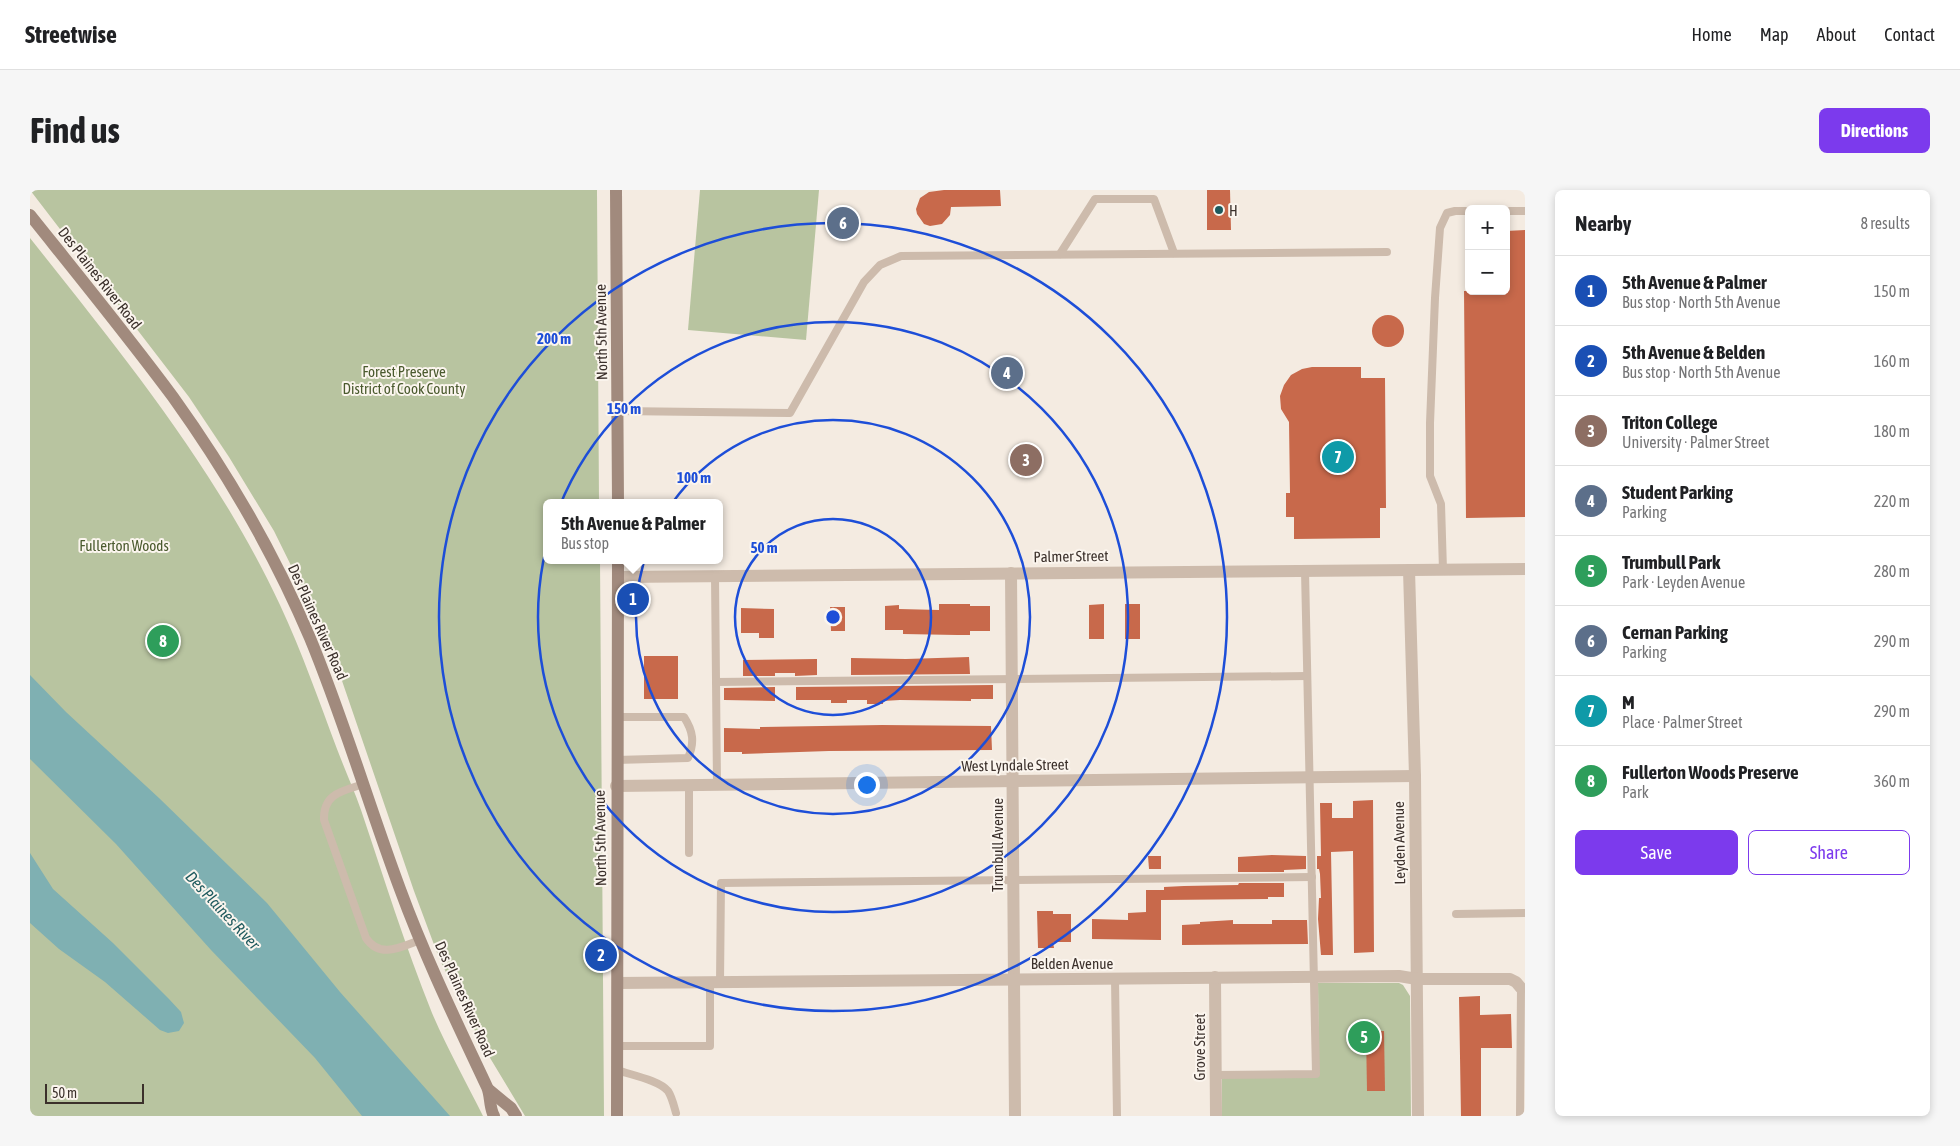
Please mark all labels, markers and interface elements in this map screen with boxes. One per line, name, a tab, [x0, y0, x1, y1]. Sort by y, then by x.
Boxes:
text: Streetwise	[25, 21, 117, 48]
text: Home	[1692, 24, 1732, 45]
text: Map	[1760, 24, 1789, 45]
text: About	[1817, 24, 1856, 45]
text: Contact	[1884, 24, 1935, 45]
button: Directions	[1819, 108, 1930, 153]
text: Find us	[30, 110, 120, 150]
place label: H	[1229, 202, 1238, 219]
pin: 6	[827, 204, 859, 242]
marker: H	[1213, 204, 1225, 216]
map controls	[1465, 205, 1510, 295]
button: +	[1465, 205, 1510, 250]
text: Nearby	[1575, 211, 1631, 235]
text: 8 results	[1860, 214, 1910, 232]
street label: Des Plaines River Road	[55, 224, 145, 332]
button: −	[1465, 250, 1510, 295]
text: 5th Avenue & Palmer	[1622, 271, 1767, 293]
text: 1	[1587, 282, 1595, 300]
text: 150 m	[1874, 282, 1910, 300]
street label: North 5th Avenue	[592, 284, 610, 380]
text: Bus stop · North 5th Avenue	[1622, 293, 1781, 311]
text: 200 m	[537, 330, 571, 347]
text: 5th Avenue & Belden	[1622, 341, 1765, 363]
text: 2	[1587, 352, 1595, 370]
text: 160 m	[1874, 352, 1910, 370]
pin: 4	[991, 354, 1023, 392]
park label: Forest Preserve District of Cook County	[343, 363, 465, 397]
text: Bus stop · North 5th Avenue	[1622, 363, 1781, 381]
text: 150 m	[607, 400, 641, 417]
text: Triton College	[1622, 411, 1718, 433]
text: 3	[1587, 422, 1595, 440]
text: 180 m	[1874, 422, 1910, 440]
text: University · Palmer Street	[1622, 433, 1770, 451]
pin: 7	[1322, 438, 1354, 476]
pin: 3	[1010, 441, 1042, 479]
text: 100 m	[677, 469, 711, 486]
text: Student Parking	[1622, 481, 1733, 503]
text: 4	[1587, 492, 1595, 510]
text: 220 m	[1874, 492, 1910, 510]
popup	[543, 499, 723, 564]
text: Parking	[1622, 503, 1667, 521]
text: 5th Avenue & Palmer	[561, 512, 705, 534]
text: Bus stop	[561, 534, 609, 552]
park label: Fullerton Woods	[79, 537, 169, 554]
text: 50 m	[751, 539, 778, 556]
street label: Palmer Street	[1033, 547, 1109, 565]
text: Trumbull Park	[1622, 551, 1720, 573]
street label: Des Plaines River Road	[285, 562, 351, 682]
text: 5	[1587, 562, 1595, 580]
text: 280 m	[1874, 562, 1910, 580]
text: Park · Leyden Avenue	[1622, 573, 1745, 591]
pin: 1	[617, 580, 649, 618]
centre of rings	[824, 608, 842, 626]
text: Cernan Parking	[1622, 621, 1728, 643]
pin: 8	[147, 622, 179, 660]
text: 6	[1587, 632, 1595, 650]
text: 290 m	[1874, 632, 1910, 650]
text: Parking	[1622, 643, 1667, 661]
text: M	[1622, 691, 1635, 713]
text: 7	[1587, 702, 1595, 720]
text: 290 m	[1874, 702, 1910, 720]
text: Place · Palmer Street	[1622, 713, 1743, 731]
street label: West Lyndale Street	[961, 756, 1069, 774]
text: Fullerton Woods Preserve	[1622, 761, 1799, 783]
your location	[854, 772, 880, 798]
text: 8	[1587, 772, 1595, 790]
text: 360 m	[1874, 772, 1910, 790]
text: Park	[1622, 783, 1649, 801]
street label: North 5th Avenue	[591, 790, 609, 886]
street label: Trumbull Avenue	[989, 798, 1006, 892]
street label: Leyden Avenue	[1390, 801, 1408, 885]
button: Save	[1575, 830, 1738, 875]
button: Share	[1748, 830, 1910, 875]
water label: Des Plaines River	[182, 867, 265, 954]
pin: 2	[585, 936, 617, 974]
street label: Des Plaines River Road	[432, 939, 498, 1059]
street label: Belden Avenue	[1031, 955, 1113, 972]
street label: Grove Street	[1191, 1013, 1208, 1081]
pin: 5	[1348, 1018, 1380, 1056]
scale bar	[45, 1081, 144, 1104]
text: 50 m	[52, 1085, 77, 1101]

